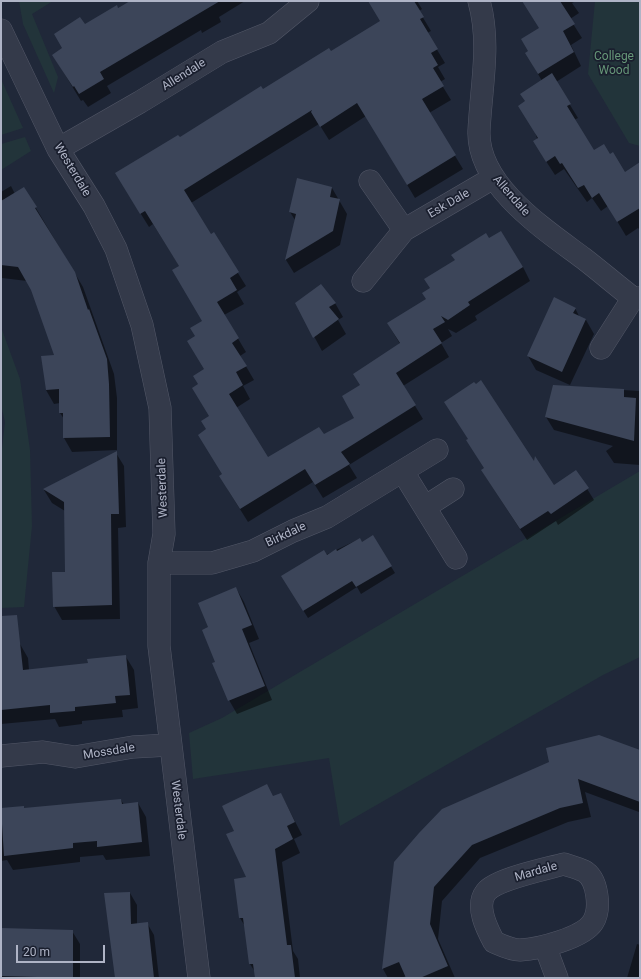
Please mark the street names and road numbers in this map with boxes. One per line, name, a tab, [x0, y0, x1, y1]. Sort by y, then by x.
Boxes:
street label: Allendale	[159, 56, 209, 94]
street label: Westerdale	[50, 141, 94, 199]
street label: Allendale	[489, 173, 533, 219]
street label: Esk Dale	[426, 186, 472, 222]
street label: Westerdale	[155, 458, 171, 518]
street label: Birkdale	[263, 519, 309, 551]
street label: Mossdale	[82, 741, 136, 763]
street label: Westerdale	[167, 779, 189, 841]
street label: Mardale	[513, 859, 559, 885]

